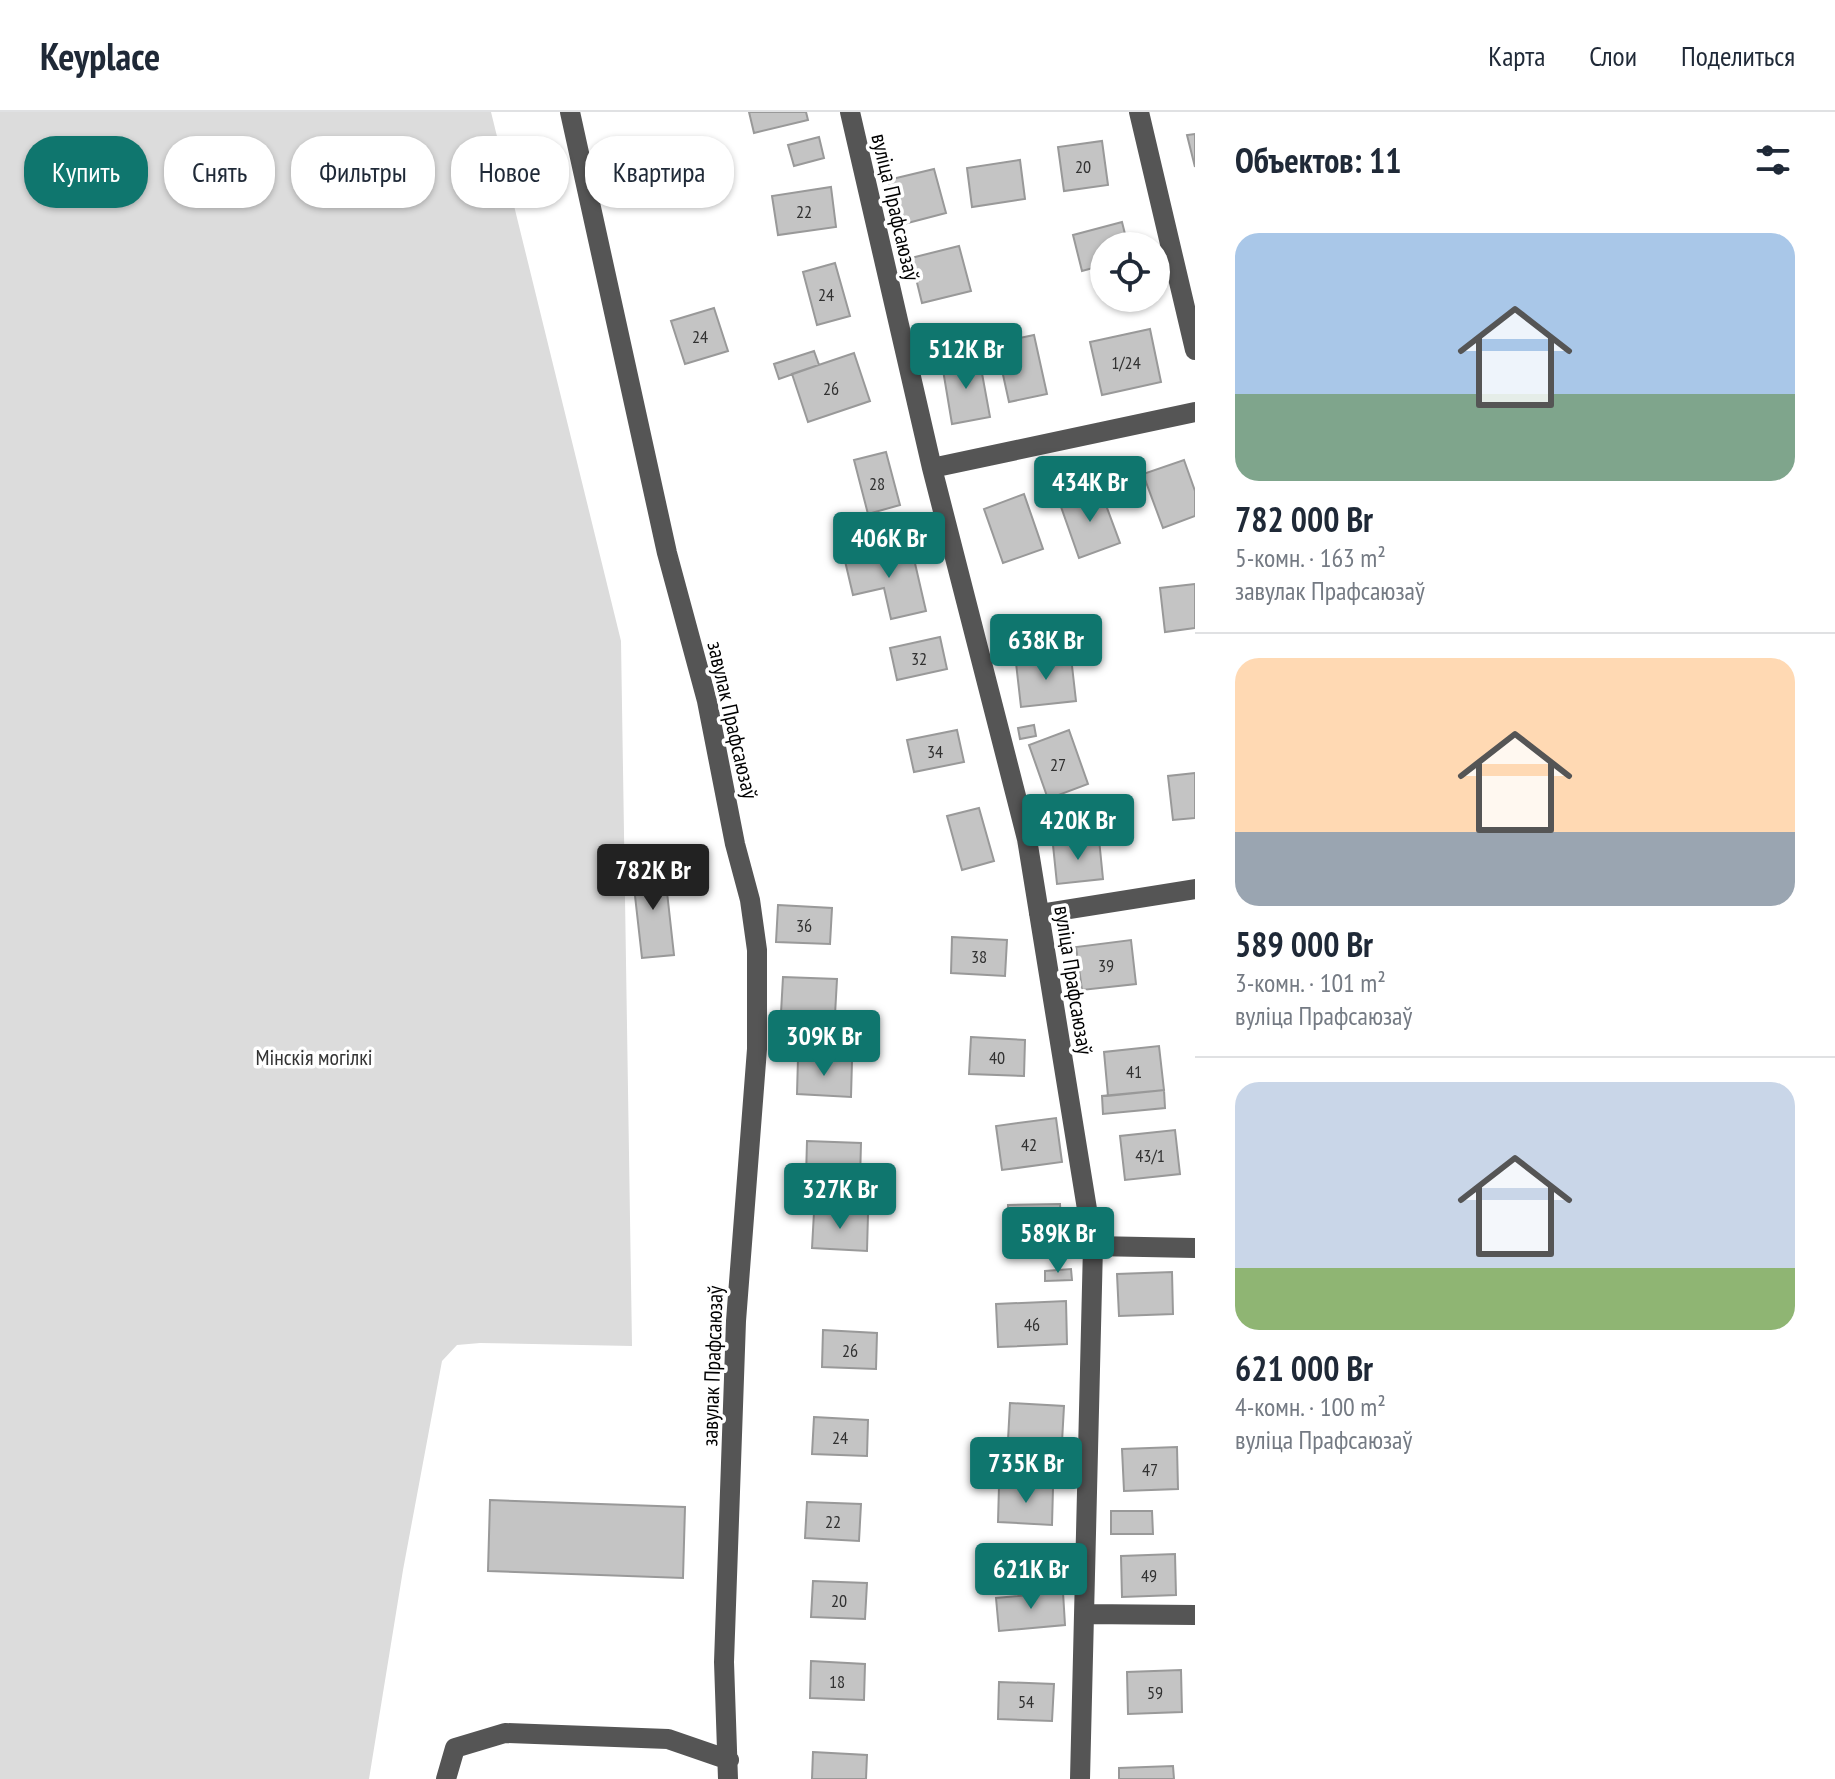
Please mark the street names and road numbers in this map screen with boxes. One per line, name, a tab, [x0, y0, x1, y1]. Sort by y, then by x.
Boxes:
street label: вуліца Прафсаюзаў	[865, 131, 927, 284]
street label: завулак Прафсаюзаў	[701, 639, 765, 802]
street label: вуліца Прафсаюзаў	[1048, 904, 1100, 1057]
street label: завулак Прафсаюзаў	[695, 1285, 729, 1447]

